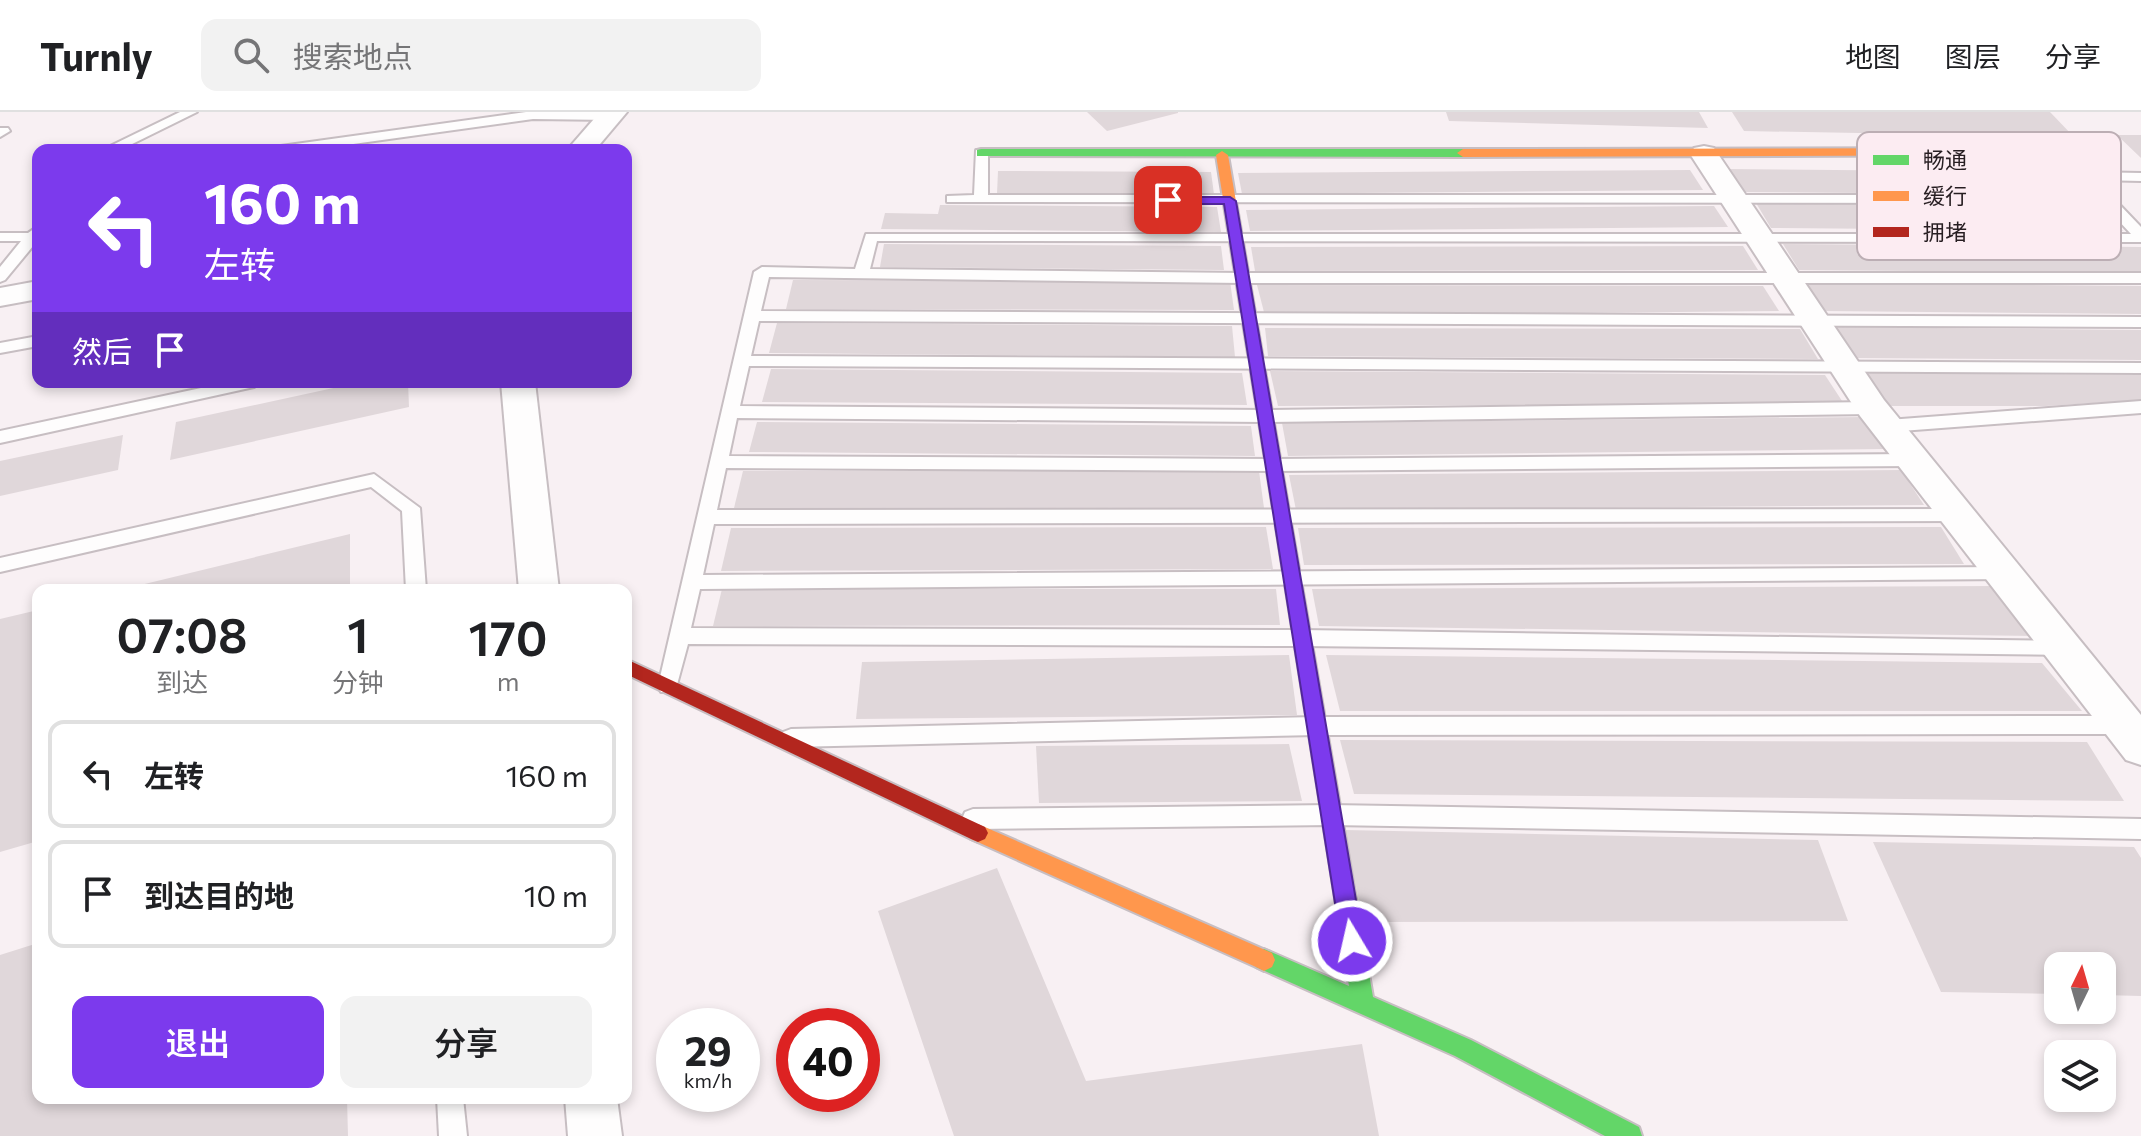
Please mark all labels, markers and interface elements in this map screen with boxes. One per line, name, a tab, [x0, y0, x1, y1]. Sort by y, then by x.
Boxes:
search box	[201, 19, 761, 91]
text: Turnly	[40, 32, 153, 79]
icon: search	[229, 33, 273, 77]
text: 搜索地点	[293, 37, 413, 74]
text: 地图	[1845, 39, 1901, 73]
text: 图层	[1945, 39, 2001, 73]
text: 分享	[2045, 39, 2101, 73]
legend	[1857, 132, 2121, 260]
text: 畅通	[1923, 146, 1967, 173]
pin	[1134, 166, 1202, 234]
text: 160 m	[204, 167, 361, 236]
icon: left	[72, 176, 176, 280]
icon: arrive	[1146, 178, 1190, 222]
text: 缓行	[1923, 182, 1967, 209]
text: 拥堵	[1923, 218, 1967, 245]
text: 左转	[204, 241, 276, 285]
icon: arrive	[148, 328, 192, 372]
text: 然后	[72, 332, 132, 369]
text: 07:08	[117, 604, 247, 663]
text: 1	[347, 604, 369, 663]
text: 170	[469, 607, 547, 666]
text: m	[497, 665, 519, 696]
text: 到达	[156, 666, 208, 697]
text: 分钟	[332, 666, 384, 697]
icon: left	[76, 752, 120, 796]
text: 左转	[144, 756, 204, 793]
text: 160 m	[505, 756, 588, 793]
icon: arrive	[76, 872, 120, 916]
text: 到达目的地	[144, 876, 294, 913]
text: 10 m	[524, 876, 588, 913]
position arrow	[1310, 899, 1394, 983]
north arrow	[2044, 952, 2116, 1024]
map controls	[2044, 952, 2116, 1112]
button: 退出	[72, 996, 324, 1088]
button: 分享	[340, 996, 592, 1088]
speed limit sign: 40	[776, 1008, 880, 1112]
text: 29	[684, 1025, 732, 1074]
button: layers	[2044, 1040, 2116, 1112]
text: km/h	[684, 1068, 732, 1092]

